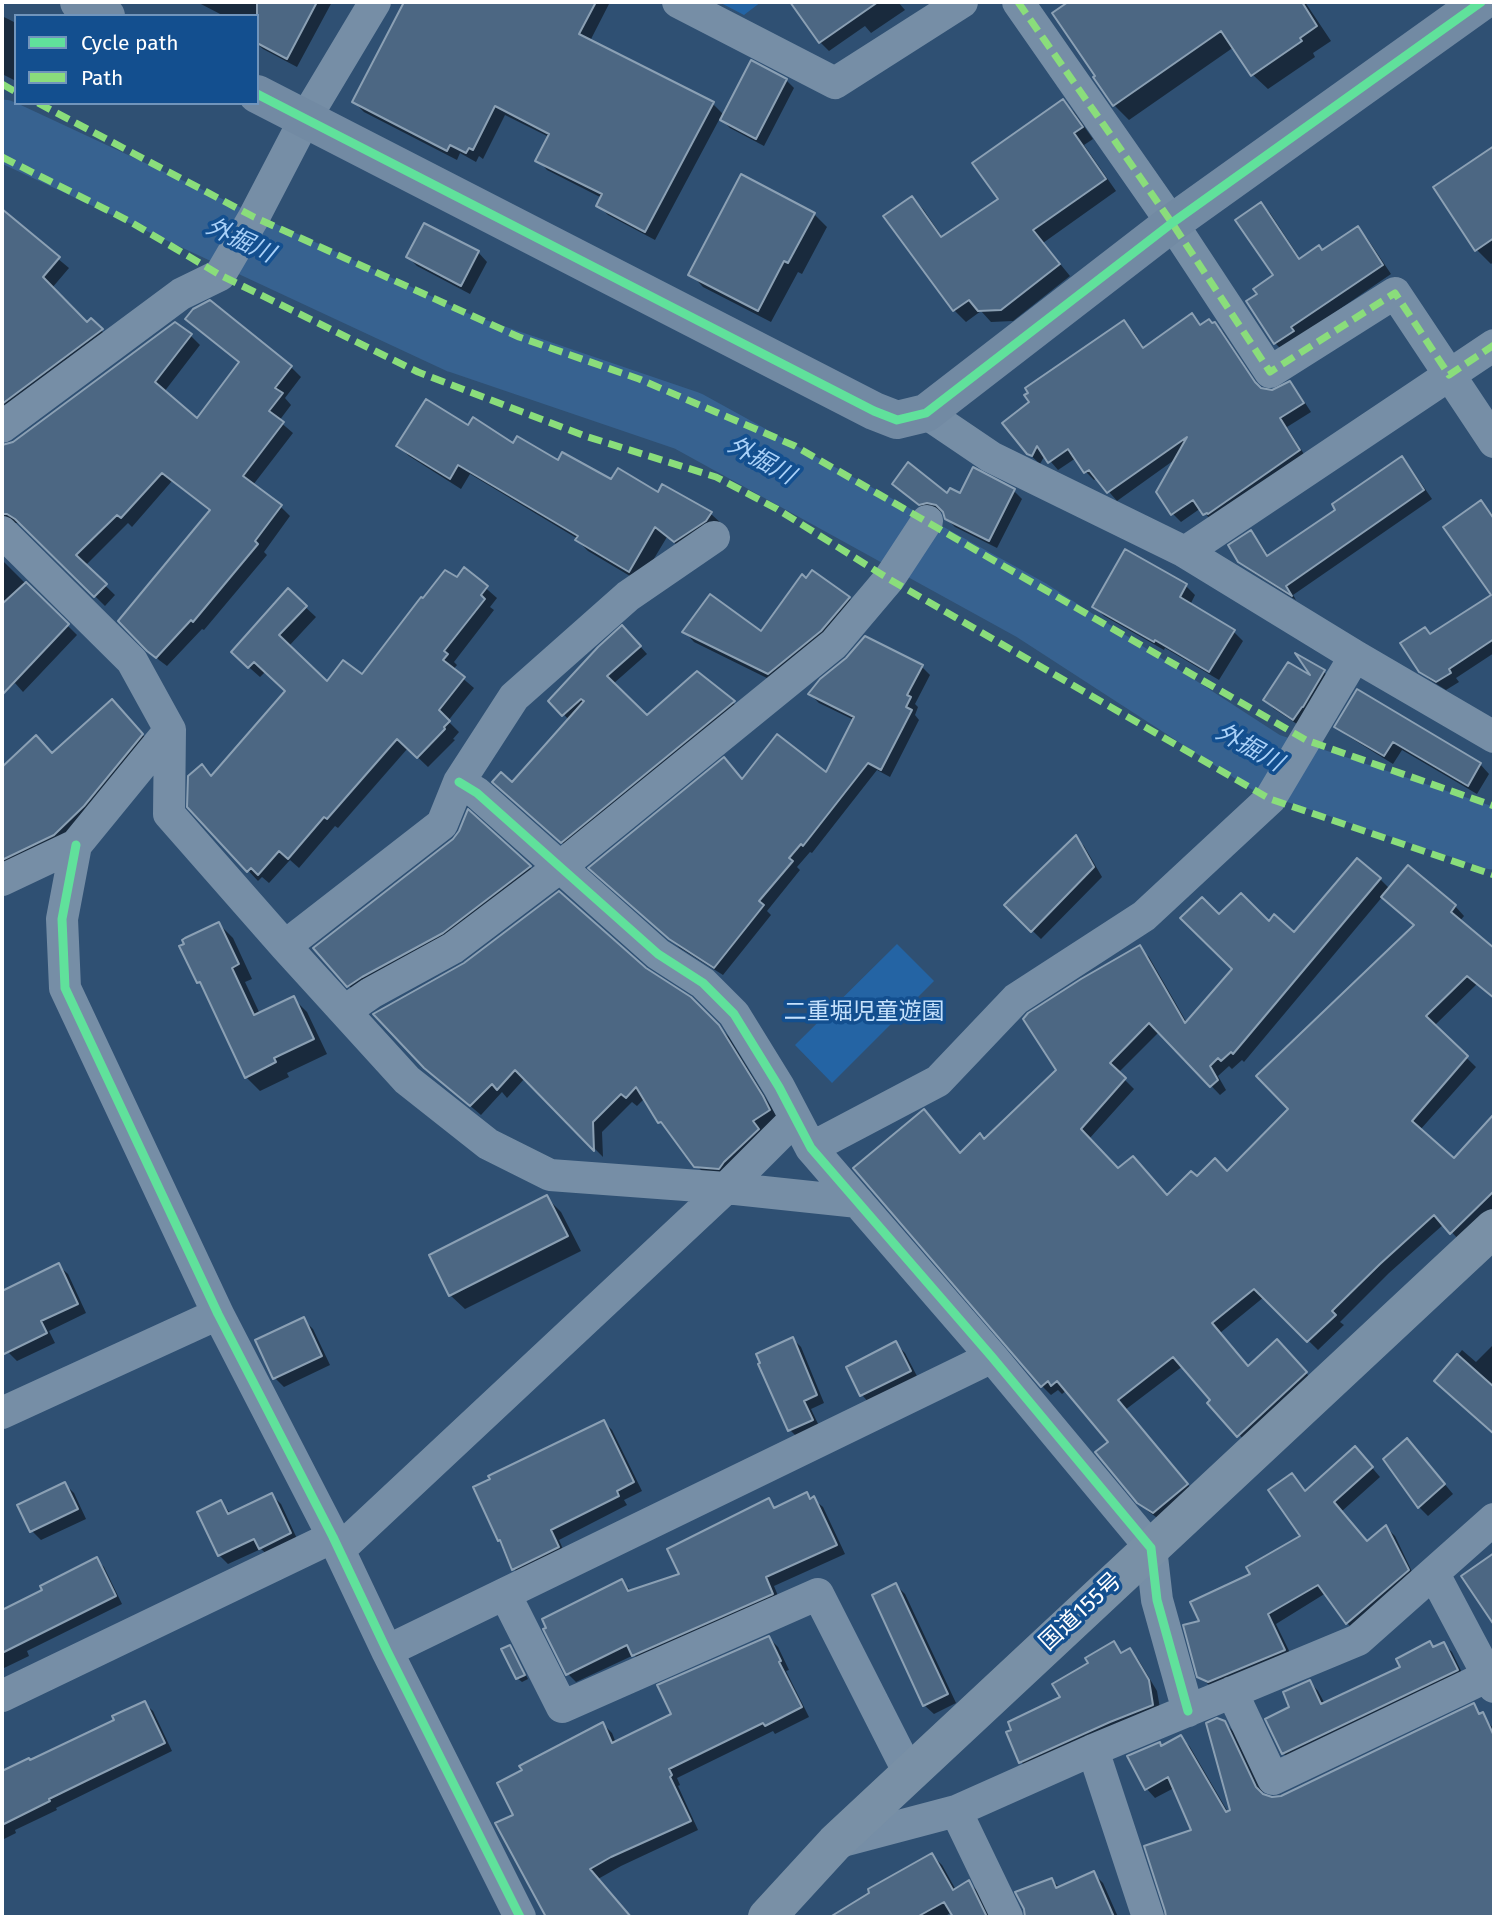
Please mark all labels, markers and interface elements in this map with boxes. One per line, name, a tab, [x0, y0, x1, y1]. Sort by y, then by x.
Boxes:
legend	[14, 14, 259, 105]
text: Cycle path	[81, 30, 179, 56]
text: Path	[81, 65, 123, 91]
water label: 外掘川	[201, 213, 279, 269]
water label: 外掘川	[723, 431, 799, 491]
water label: 外掘川	[1211, 718, 1287, 778]
park label: 二重堀児童遊園	[784, 999, 944, 1027]
street label: 国道155号	[1034, 1567, 1128, 1657]

